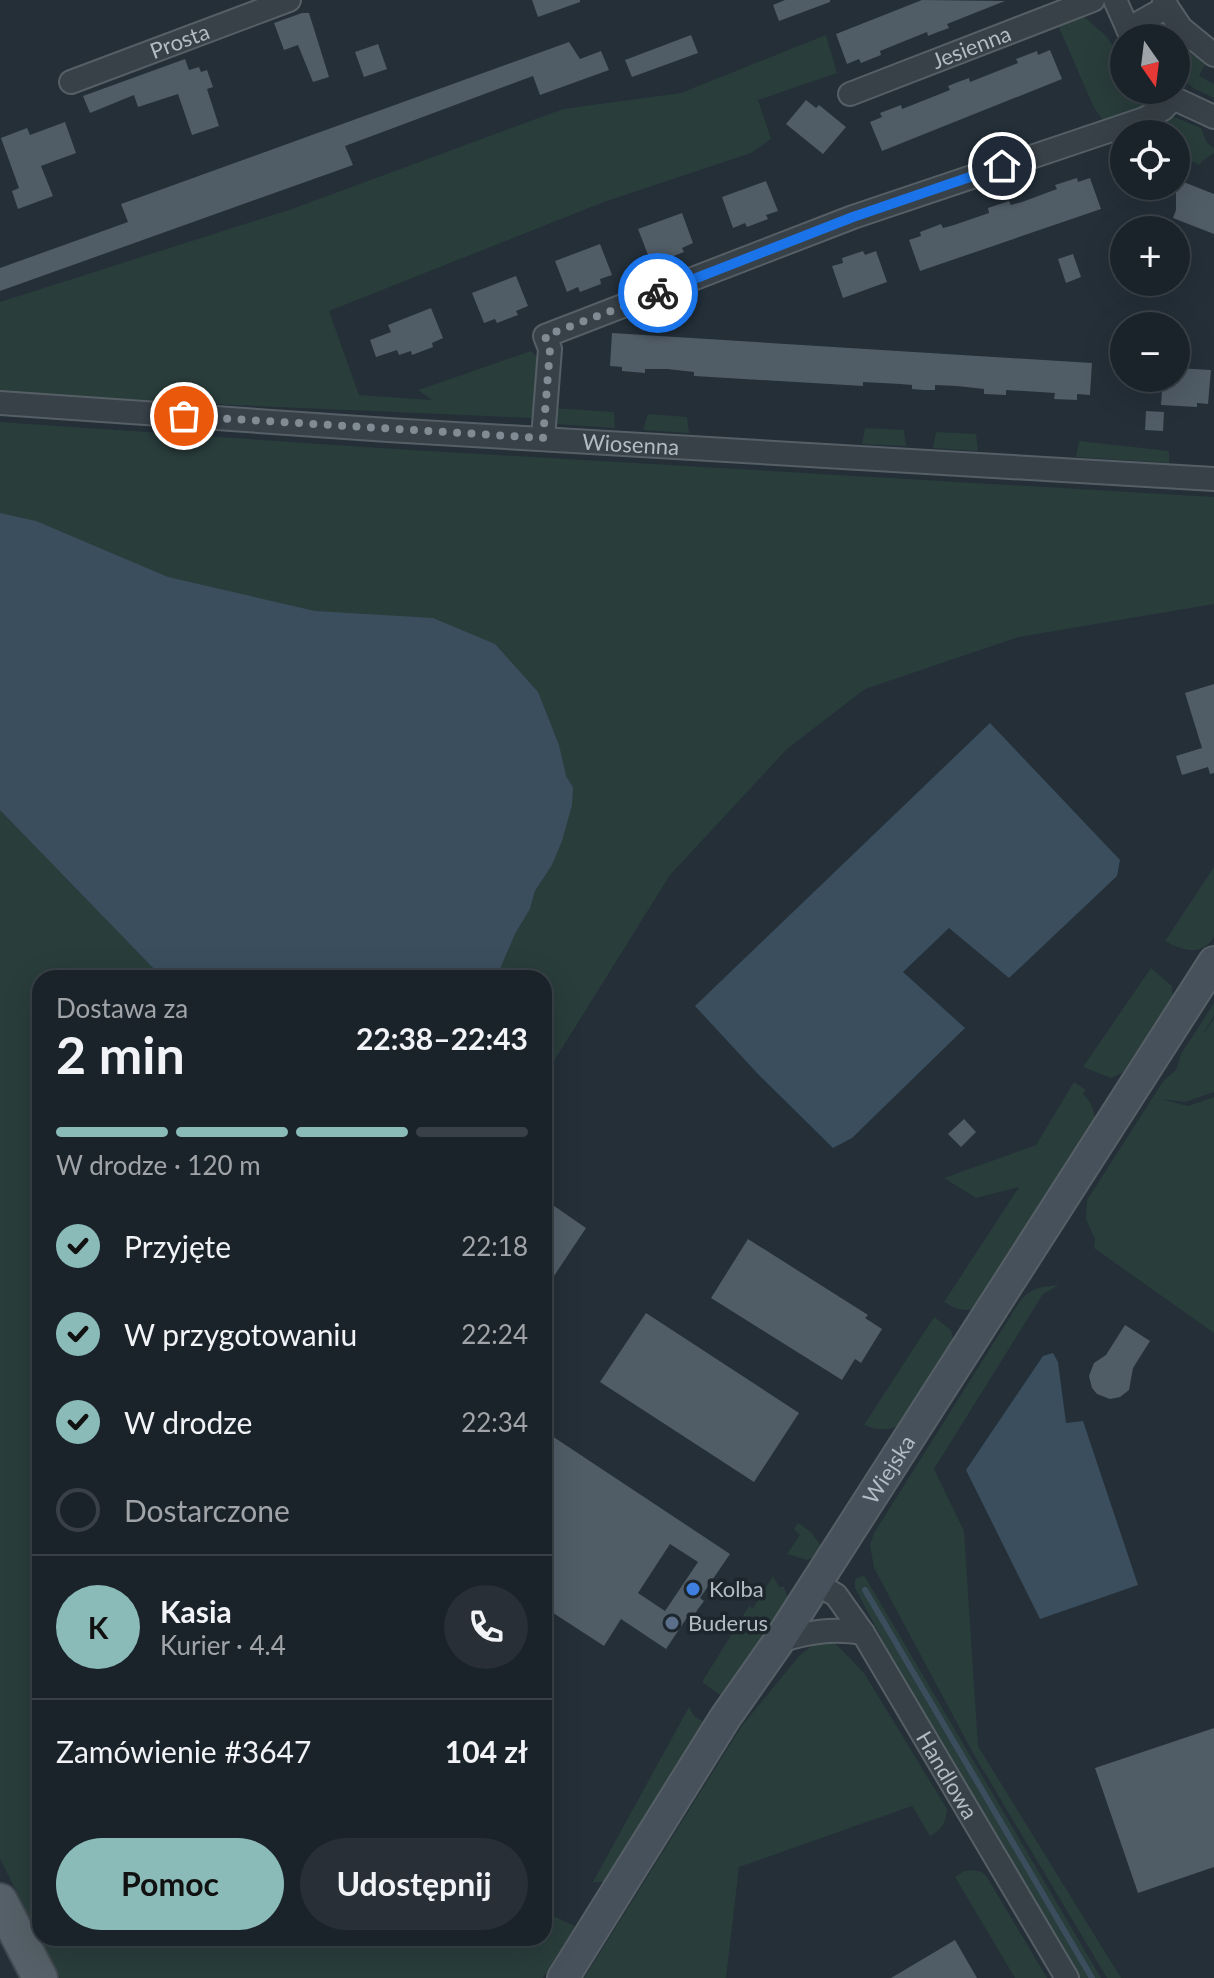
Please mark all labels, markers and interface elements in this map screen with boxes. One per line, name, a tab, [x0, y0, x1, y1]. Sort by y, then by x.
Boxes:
street label: Prosta	[146, 17, 213, 64]
street label: Jesienna	[928, 19, 1014, 74]
north arrow	[1110, 24, 1190, 104]
map controls	[1110, 24, 1190, 392]
button: locate	[1110, 120, 1190, 200]
pin	[968, 132, 1036, 200]
icon: home	[980, 144, 1024, 188]
button: +	[1110, 216, 1190, 296]
courier	[618, 253, 698, 333]
icon: bike	[636, 271, 680, 315]
button: −	[1110, 312, 1190, 392]
pin	[150, 382, 218, 450]
icon: bag	[162, 394, 206, 438]
street label: Wiosenna	[581, 428, 680, 460]
text: Dostawa za	[56, 992, 188, 1024]
text: 22:38–22:43	[356, 1020, 528, 1056]
text: 2 min	[56, 1023, 185, 1085]
text: W drodze · 120 m	[56, 1149, 261, 1181]
icon: check	[56, 1224, 100, 1268]
text: Przyjęte	[124, 1228, 231, 1264]
text: 22:18	[461, 1230, 528, 1262]
icon: check	[56, 1312, 100, 1356]
text: W przygotowaniu	[124, 1316, 357, 1352]
text: 22:24	[461, 1318, 528, 1350]
icon: check	[56, 1400, 100, 1444]
text: W drodze	[124, 1404, 252, 1440]
text: 22:34	[461, 1406, 528, 1438]
street label: Wiejska	[856, 1430, 920, 1509]
text: Dostarczone	[124, 1492, 290, 1528]
place label: Kolba	[709, 1575, 764, 1602]
marker: Kolba	[684, 1580, 702, 1598]
button: phone	[444, 1585, 528, 1669]
text: Kasia	[160, 1593, 232, 1629]
text: K	[88, 1609, 108, 1645]
place label: Buderus	[688, 1609, 768, 1636]
marker: Buderus	[663, 1614, 681, 1632]
text: Kurier · 4.4	[160, 1629, 286, 1661]
street label: Handlowa	[911, 1726, 984, 1824]
text: Zamówienie #3647	[56, 1733, 311, 1769]
text: 104 zł	[445, 1733, 528, 1769]
button: Pomoc	[56, 1838, 284, 1930]
button: Udostępnij	[300, 1838, 528, 1930]

